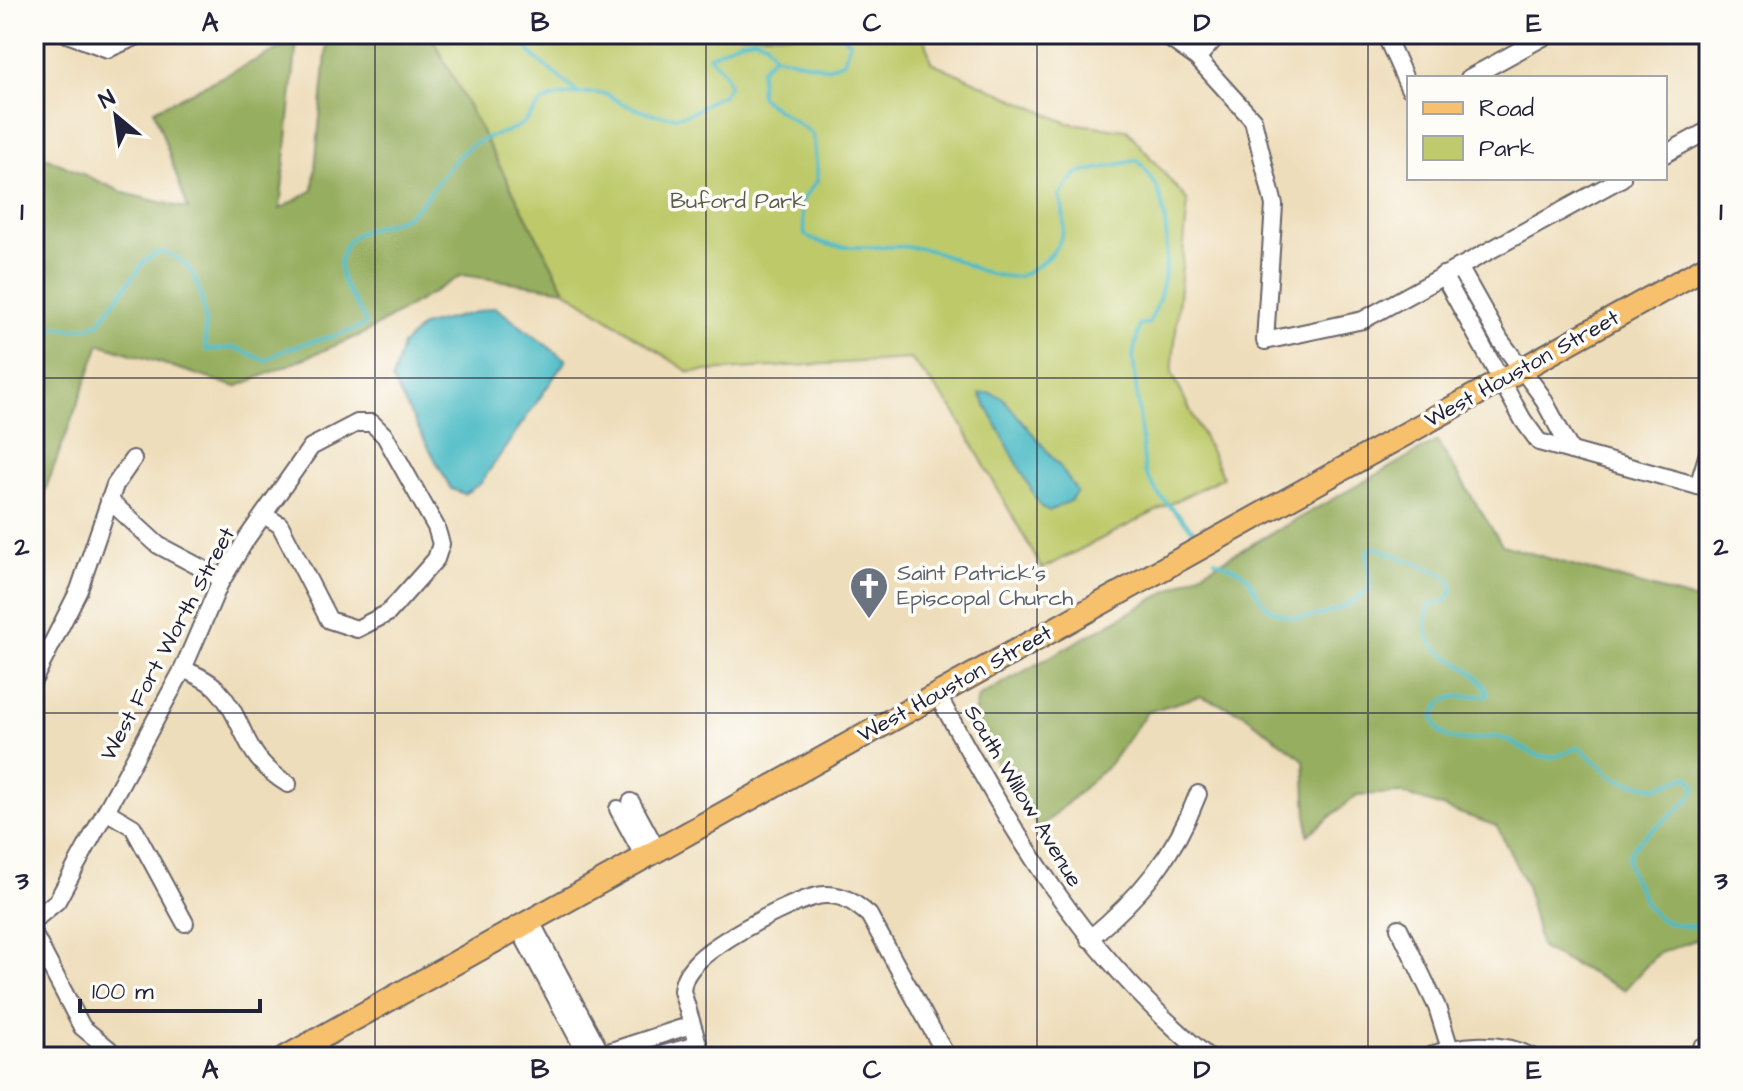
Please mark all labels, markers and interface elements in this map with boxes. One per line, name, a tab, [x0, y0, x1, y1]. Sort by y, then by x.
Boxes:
text: A	[202, 5, 219, 41]
text: B	[531, 5, 550, 41]
text: C	[863, 5, 882, 41]
text: D	[1194, 5, 1211, 41]
text: E	[1526, 5, 1542, 41]
north arrow	[76, 76, 156, 156]
legend	[1407, 76, 1667, 180]
text: N	[93, 83, 121, 117]
text: Road	[1479, 92, 1534, 126]
text: Park	[1479, 132, 1535, 166]
park label: Buford Park	[670, 186, 806, 217]
text: 1	[20, 194, 24, 230]
text: 1	[1719, 194, 1723, 230]
street label: West Houston Street	[1419, 303, 1625, 435]
street label: West Fort Worth Street	[93, 522, 243, 766]
text: 2	[14, 529, 30, 565]
text: 2	[1713, 529, 1729, 565]
place label: Saint Patrick's Episcopal Church	[897, 558, 1073, 614]
church icon: Saint Patrick's Episcopal Church	[848, 565, 890, 620]
street label: West Houston Street	[852, 618, 1058, 750]
street label: South Willow Avenue	[956, 699, 1090, 893]
text: 3	[14, 863, 29, 899]
text: 3	[1713, 863, 1728, 899]
scale bar	[80, 963, 260, 1013]
text: 100 m	[92, 975, 154, 1009]
text: A	[202, 1052, 219, 1088]
text: B	[531, 1052, 550, 1088]
text: C	[863, 1052, 882, 1088]
text: D	[1194, 1052, 1211, 1088]
text: E	[1526, 1052, 1542, 1088]

